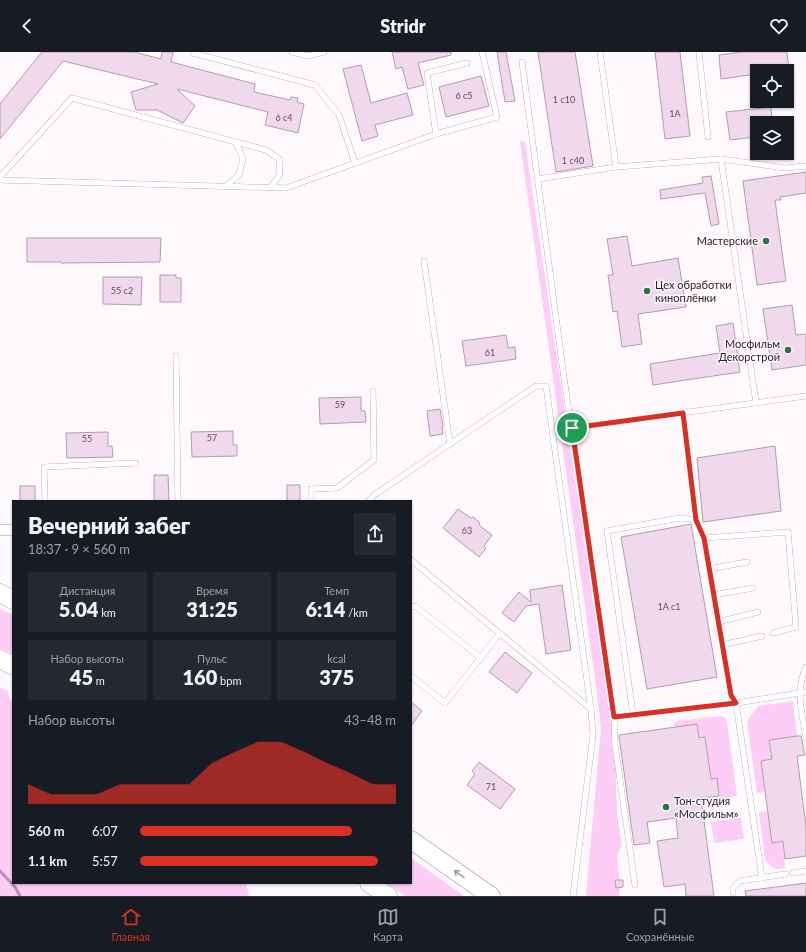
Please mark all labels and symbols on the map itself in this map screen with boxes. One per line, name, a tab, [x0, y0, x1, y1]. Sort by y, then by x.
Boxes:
house number: 6 с5	[455, 90, 473, 101]
house number: 1 с10	[553, 94, 575, 105]
house number: 1А	[669, 108, 682, 119]
house number: 6 с4	[275, 112, 293, 123]
house number: 1 с40	[562, 155, 584, 166]
place label: Мастерские	[697, 234, 758, 247]
marker: Мастерские	[761, 236, 771, 246]
place label: Цех обработки киноплёнки	[655, 278, 732, 304]
house number: 55 с2	[111, 285, 133, 296]
marker: Цех обработки киноплёнки	[642, 286, 652, 296]
place label: Мосфильм Декорстрой	[718, 337, 780, 363]
marker: Мосфильм Декорстрой	[783, 345, 793, 355]
house number: 61	[485, 347, 495, 358]
house number: 59	[335, 399, 345, 410]
pin	[555, 411, 589, 445]
house number: 57	[207, 432, 217, 443]
house number: 55	[82, 433, 92, 444]
house number: 63	[462, 525, 472, 536]
house number: 1А с1	[657, 601, 681, 612]
house number: 71	[486, 781, 496, 792]
place label: Тон-студия «Мосфильм»	[674, 794, 739, 820]
marker: Тон-студия «Мосфильм»	[661, 802, 671, 812]
one-way arrow	[454, 870, 465, 878]

